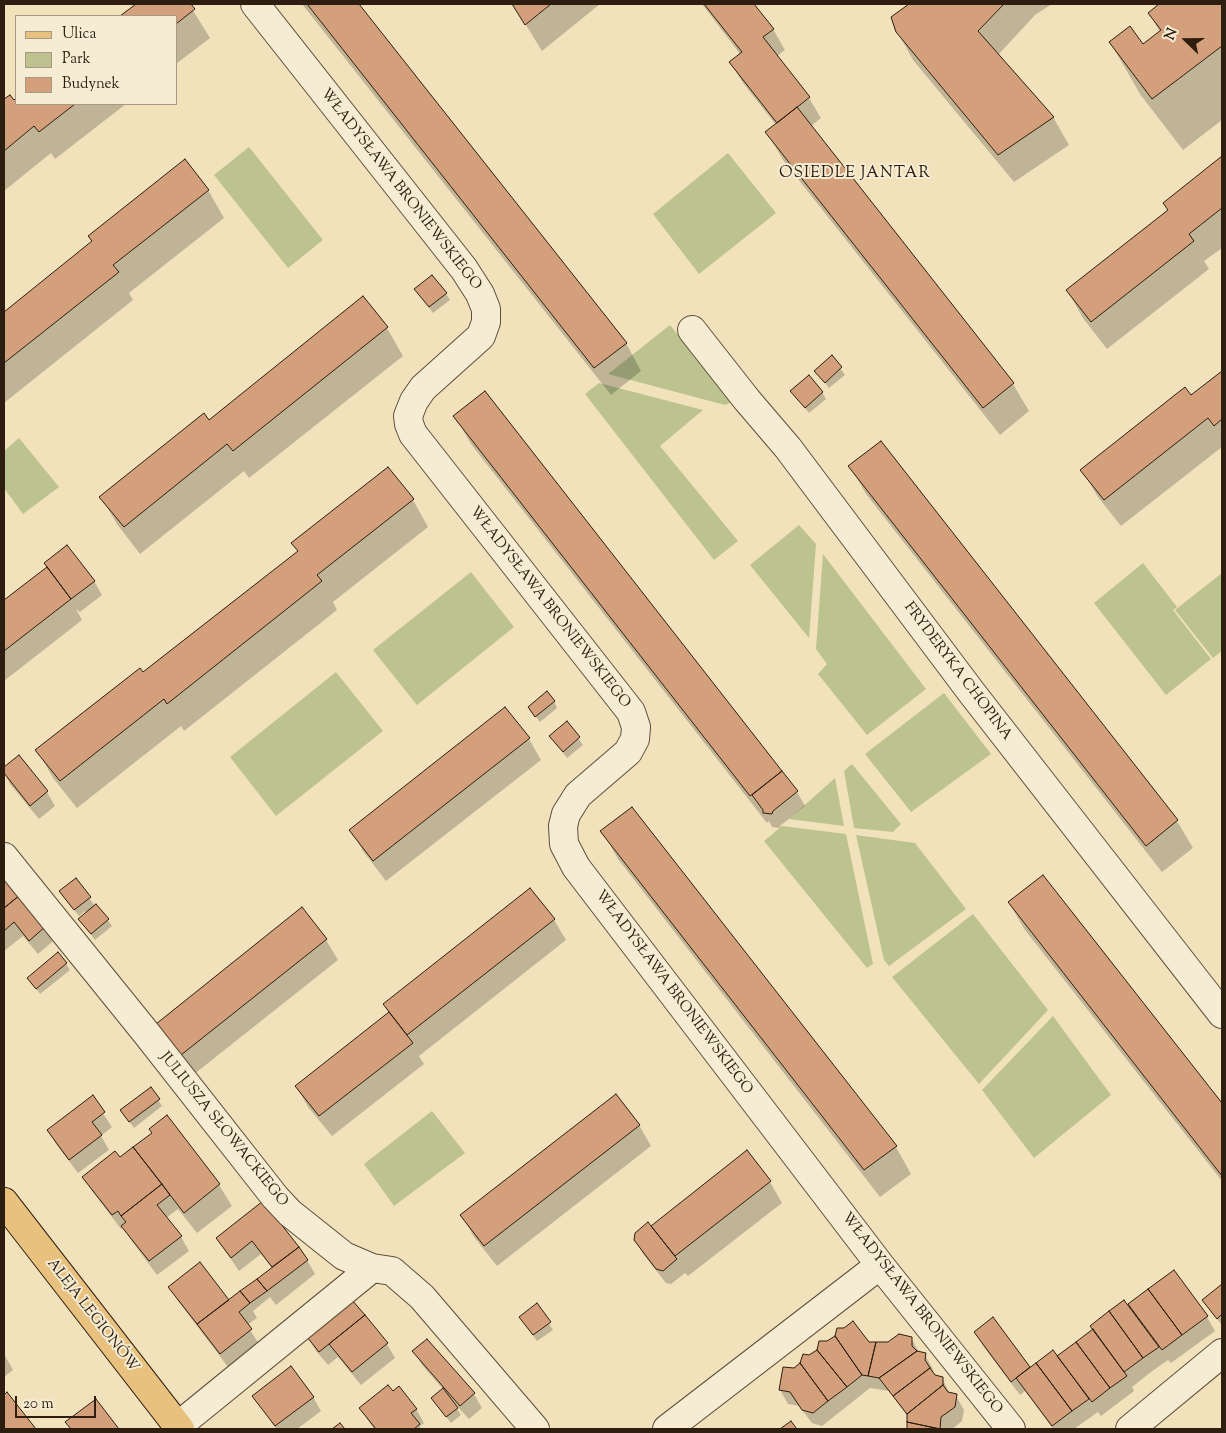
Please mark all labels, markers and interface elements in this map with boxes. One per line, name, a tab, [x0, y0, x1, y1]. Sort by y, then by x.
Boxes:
legend	[15, 15, 178, 105]
north arrow	[1161, 15, 1211, 65]
text: Ulica	[62, 24, 96, 45]
text: N	[1161, 25, 1183, 43]
text: Park	[62, 49, 91, 70]
text: Budynek	[62, 74, 120, 95]
street label: WŁADYSŁAWA BRONIEWSKIEGO	[316, 86, 484, 294]
district label: OSIEDLE JANTAR	[777, 164, 933, 184]
street label: WŁADYSŁAWA BRONIEWSKIEGO	[465, 504, 633, 712]
street label: FRYDERYKA CHOPINA	[899, 599, 1015, 745]
street label: WŁADYSŁAWA BRONIEWSKIEGO	[590, 887, 756, 1099]
street label: JULIUSZA SŁOWACKIEGO	[155, 1049, 291, 1211]
street label: WŁADYSŁAWA BRONIEWSKIEGO	[837, 1210, 1005, 1418]
street label: ALEJA LEGIONÓW	[42, 1256, 142, 1376]
scale bar	[18, 1386, 99, 1418]
text: 20 m	[23, 1394, 54, 1415]

